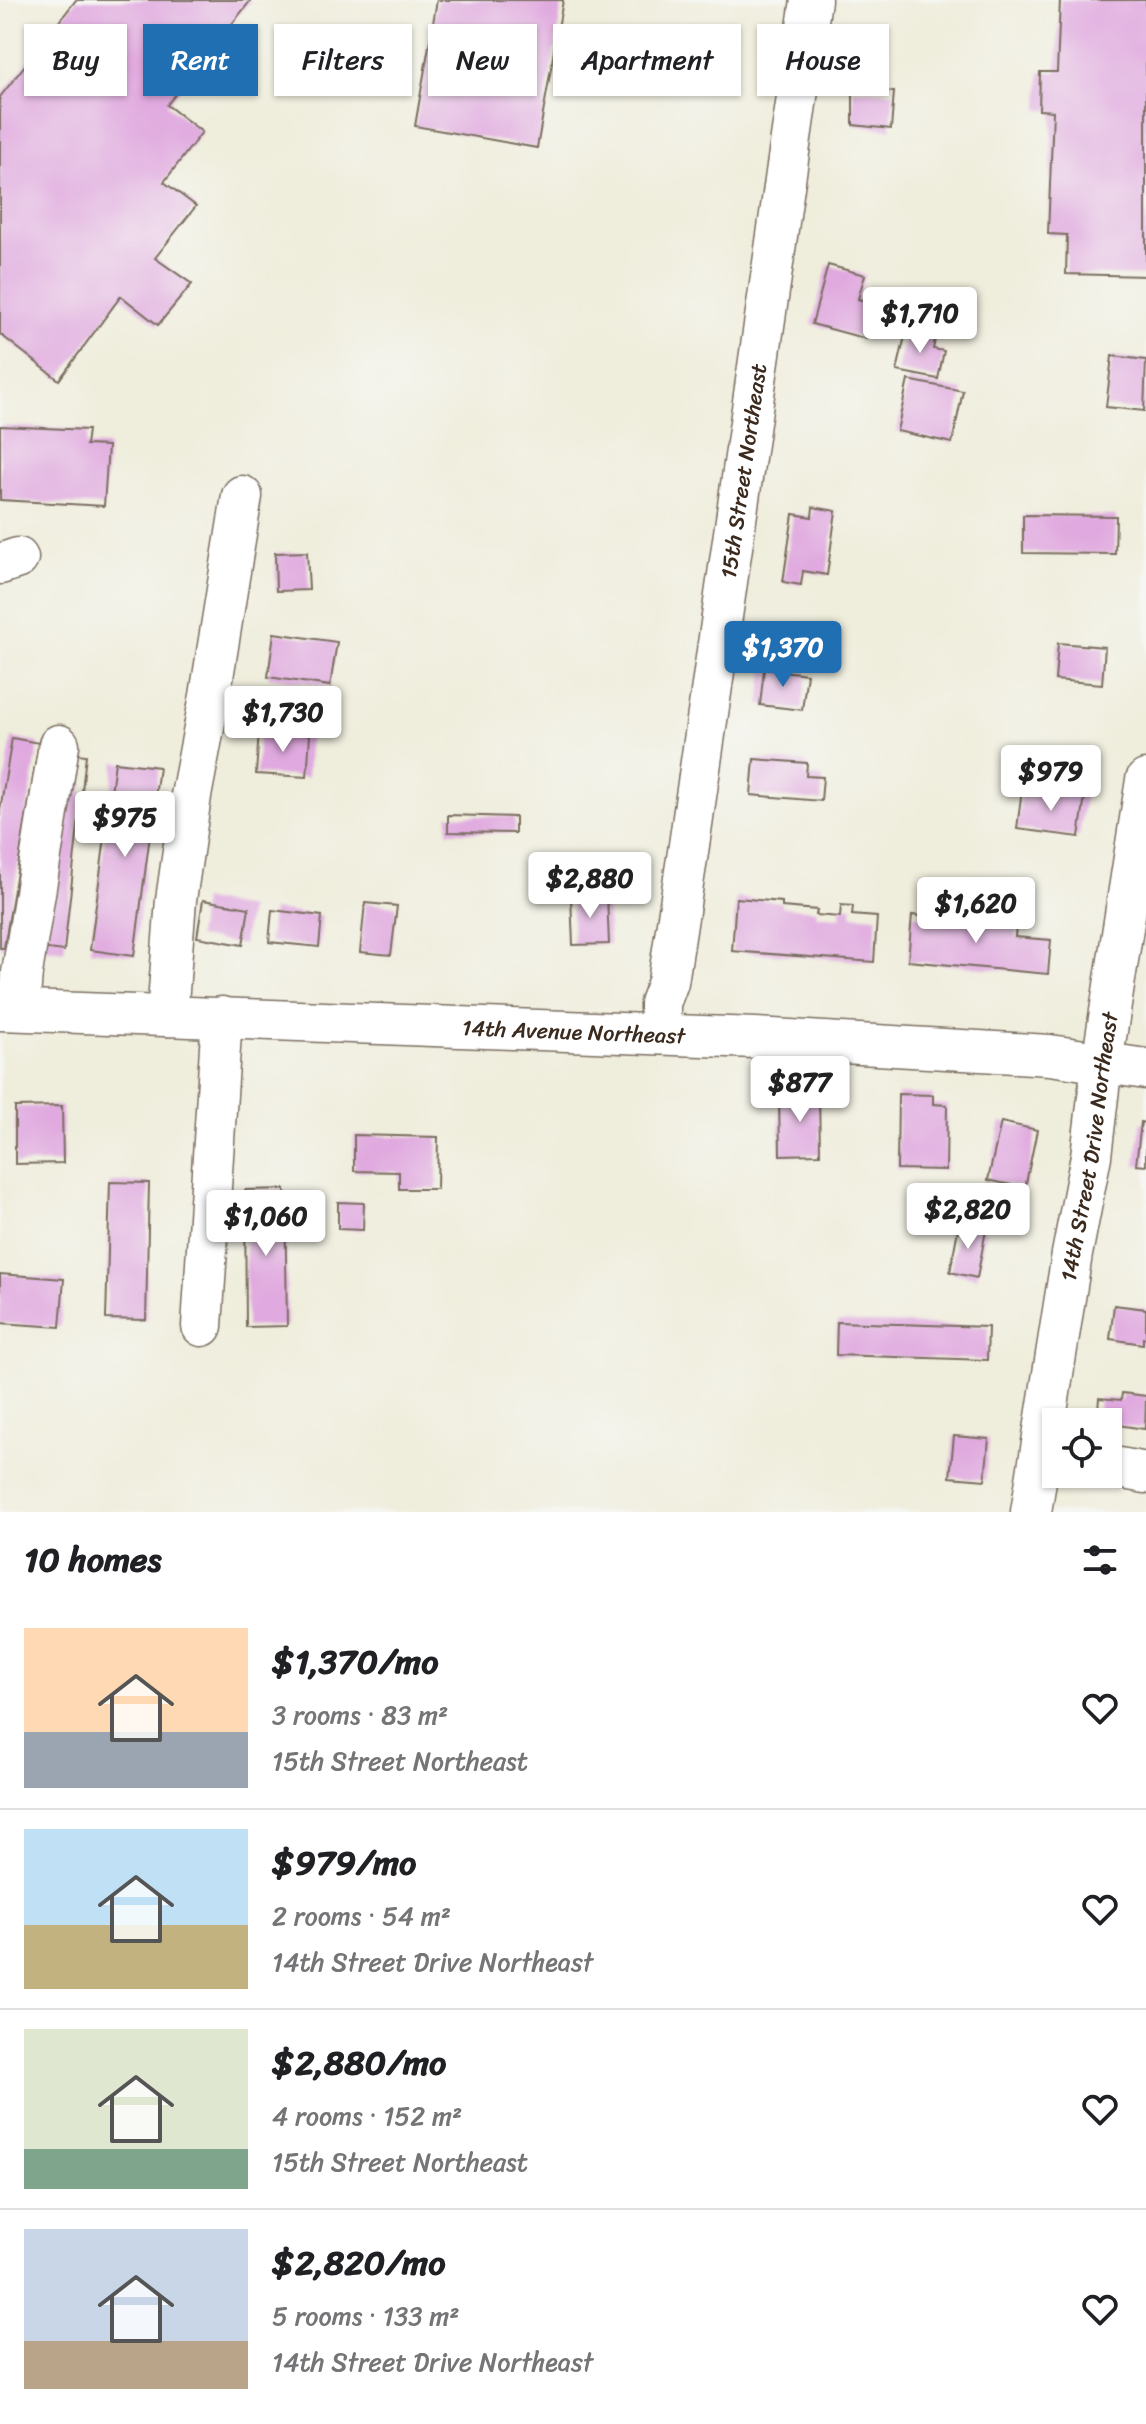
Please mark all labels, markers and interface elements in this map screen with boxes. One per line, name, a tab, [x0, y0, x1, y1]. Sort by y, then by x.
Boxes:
chip: Buy	[24, 24, 127, 96]
chip: Rent	[143, 24, 258, 96]
chip: Filters	[274, 24, 412, 96]
chip: New	[428, 24, 537, 96]
chip: Apartment	[553, 24, 741, 96]
chip: House	[757, 24, 889, 96]
pin: $1,710	[855, 287, 985, 355]
text: $1,710	[881, 290, 959, 336]
street label: 15th Street Northeast	[708, 360, 778, 581]
pin: $1,370	[718, 621, 848, 689]
text: $1,370	[742, 624, 824, 670]
pin: $1,730	[218, 686, 348, 754]
text: $1,730	[242, 689, 324, 735]
pin: $979	[1004, 745, 1098, 813]
text: $979	[1019, 748, 1083, 794]
pin: $975	[78, 791, 172, 859]
text: $975	[93, 794, 157, 840]
pin: $2,880	[525, 852, 655, 920]
text: $2,880	[546, 855, 634, 901]
pin: $1,620	[911, 877, 1041, 945]
text: $1,620	[935, 880, 1017, 926]
street label: 14th Avenue Northeast	[461, 1008, 687, 1055]
street label: 14th Street Drive Northeast	[1048, 1008, 1129, 1284]
pin: $877	[753, 1056, 847, 1124]
text: $877	[769, 1059, 831, 1105]
pin: $2,820	[903, 1183, 1033, 1251]
text: $2,820	[925, 1186, 1011, 1232]
pin: $1,060	[201, 1190, 331, 1258]
text: $1,060	[224, 1193, 308, 1239]
map controls	[1042, 1408, 1122, 1488]
button: locate	[1042, 1408, 1122, 1488]
text: 10 homes	[24, 1530, 162, 1590]
icon: filters	[1078, 1538, 1122, 1582]
text: $1,370/mo	[272, 1632, 438, 1692]
icon: home	[88, 1660, 184, 1756]
icon: heart	[1078, 1686, 1122, 1730]
text: 3 rooms · 83 m²	[272, 1692, 448, 1738]
text: 15th Street Northeast	[272, 1738, 528, 1784]
text: $979/mo	[272, 1833, 416, 1893]
icon: home	[88, 1861, 184, 1957]
icon: heart	[1078, 1887, 1122, 1931]
text: 2 rooms · 54 m²	[272, 1893, 451, 1939]
text: 14th Street Drive Northeast	[272, 1939, 593, 1985]
text: $2,880/mo	[272, 2033, 446, 2093]
icon: home	[88, 2061, 184, 2157]
icon: heart	[1078, 2087, 1122, 2131]
text: 4 rooms · 152 m²	[272, 2093, 462, 2139]
text: 15th Street Northeast	[272, 2139, 528, 2185]
text: $2,820/mo	[272, 2233, 446, 2293]
icon: home	[88, 2261, 184, 2357]
icon: heart	[1078, 2287, 1122, 2331]
text: 5 rooms · 133 m²	[272, 2293, 460, 2339]
text: 14th Street Drive Northeast	[272, 2339, 593, 2385]

